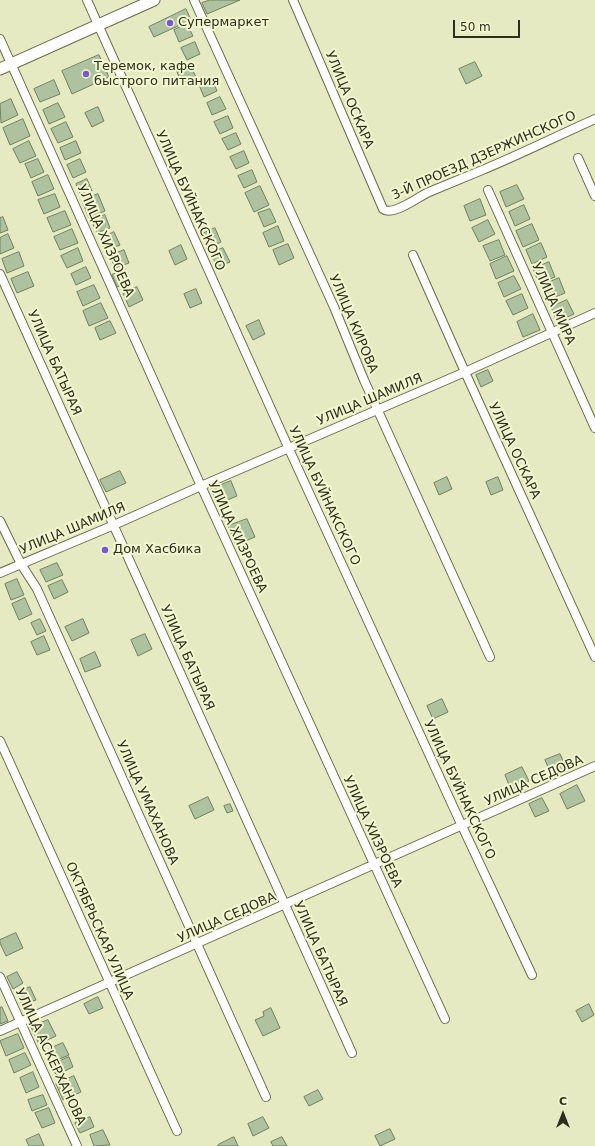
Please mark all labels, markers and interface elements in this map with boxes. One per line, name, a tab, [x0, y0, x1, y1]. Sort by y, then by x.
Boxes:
scale bar	[455, 12, 522, 38]
place label: Супермаркет	[178, 15, 269, 31]
marker: Супермаркет	[165, 18, 175, 28]
text: 50 m	[460, 20, 491, 34]
street label: УЛИЦА ОСКАРА	[321, 49, 377, 151]
place label: Теремок, кафе быстрого питания	[94, 59, 219, 90]
marker: Теремок, кафе быстрого питания	[81, 69, 91, 79]
street label: 3-Й ПРОЕЗД ДЗЕРЖИНСКОГО	[389, 108, 579, 204]
street label: УЛИЦА БУЙНАКСКОГО	[152, 129, 228, 273]
street label: УЛИЦА ХИЗРОЕВА	[73, 182, 137, 300]
street label: УЛИЦА МИРА	[528, 261, 578, 347]
street label: УЛИЦА КИРОВА	[325, 272, 381, 376]
street label: УЛИЦА БАТЫРАЯ	[24, 308, 84, 418]
street label: УЛИЦА ШАМИЛЯ	[315, 371, 425, 429]
street label: УЛИЦА ОСКАРА	[485, 400, 543, 502]
street label: УЛИЦА БУЙНАКСКОГО	[285, 424, 363, 568]
street label: УЛИЦА ХИЗРОЕВА	[204, 479, 270, 595]
street label: УЛИЦА ШАМИЛЯ	[18, 500, 128, 558]
place label: Дом Хасбика	[113, 542, 201, 558]
marker: Дом Хасбика	[100, 545, 110, 555]
street label: УЛИЦА БАТЫРАЯ	[157, 603, 217, 713]
street label: УЛИЦА БУЙНАКСКОГО	[420, 718, 498, 862]
street label: УЛИЦА УМАХАНОВА	[113, 739, 181, 867]
street label: УЛИЦА СЕДОВА	[482, 752, 586, 810]
street label: УЛИЦА ХИЗРОЕВА	[339, 774, 405, 890]
street label: ОКТЯБРЬСКАЯ УЛИЦА	[62, 860, 136, 1002]
street label: УЛИЦА СЕДОВА	[175, 889, 279, 947]
street label: УЛИЦА БАТЫРАЯ	[290, 899, 350, 1009]
street label: УЛИЦА АСКЕРХАНОВА	[11, 986, 89, 1128]
north arrow	[543, 1094, 583, 1134]
text: С	[559, 1095, 567, 1108]

